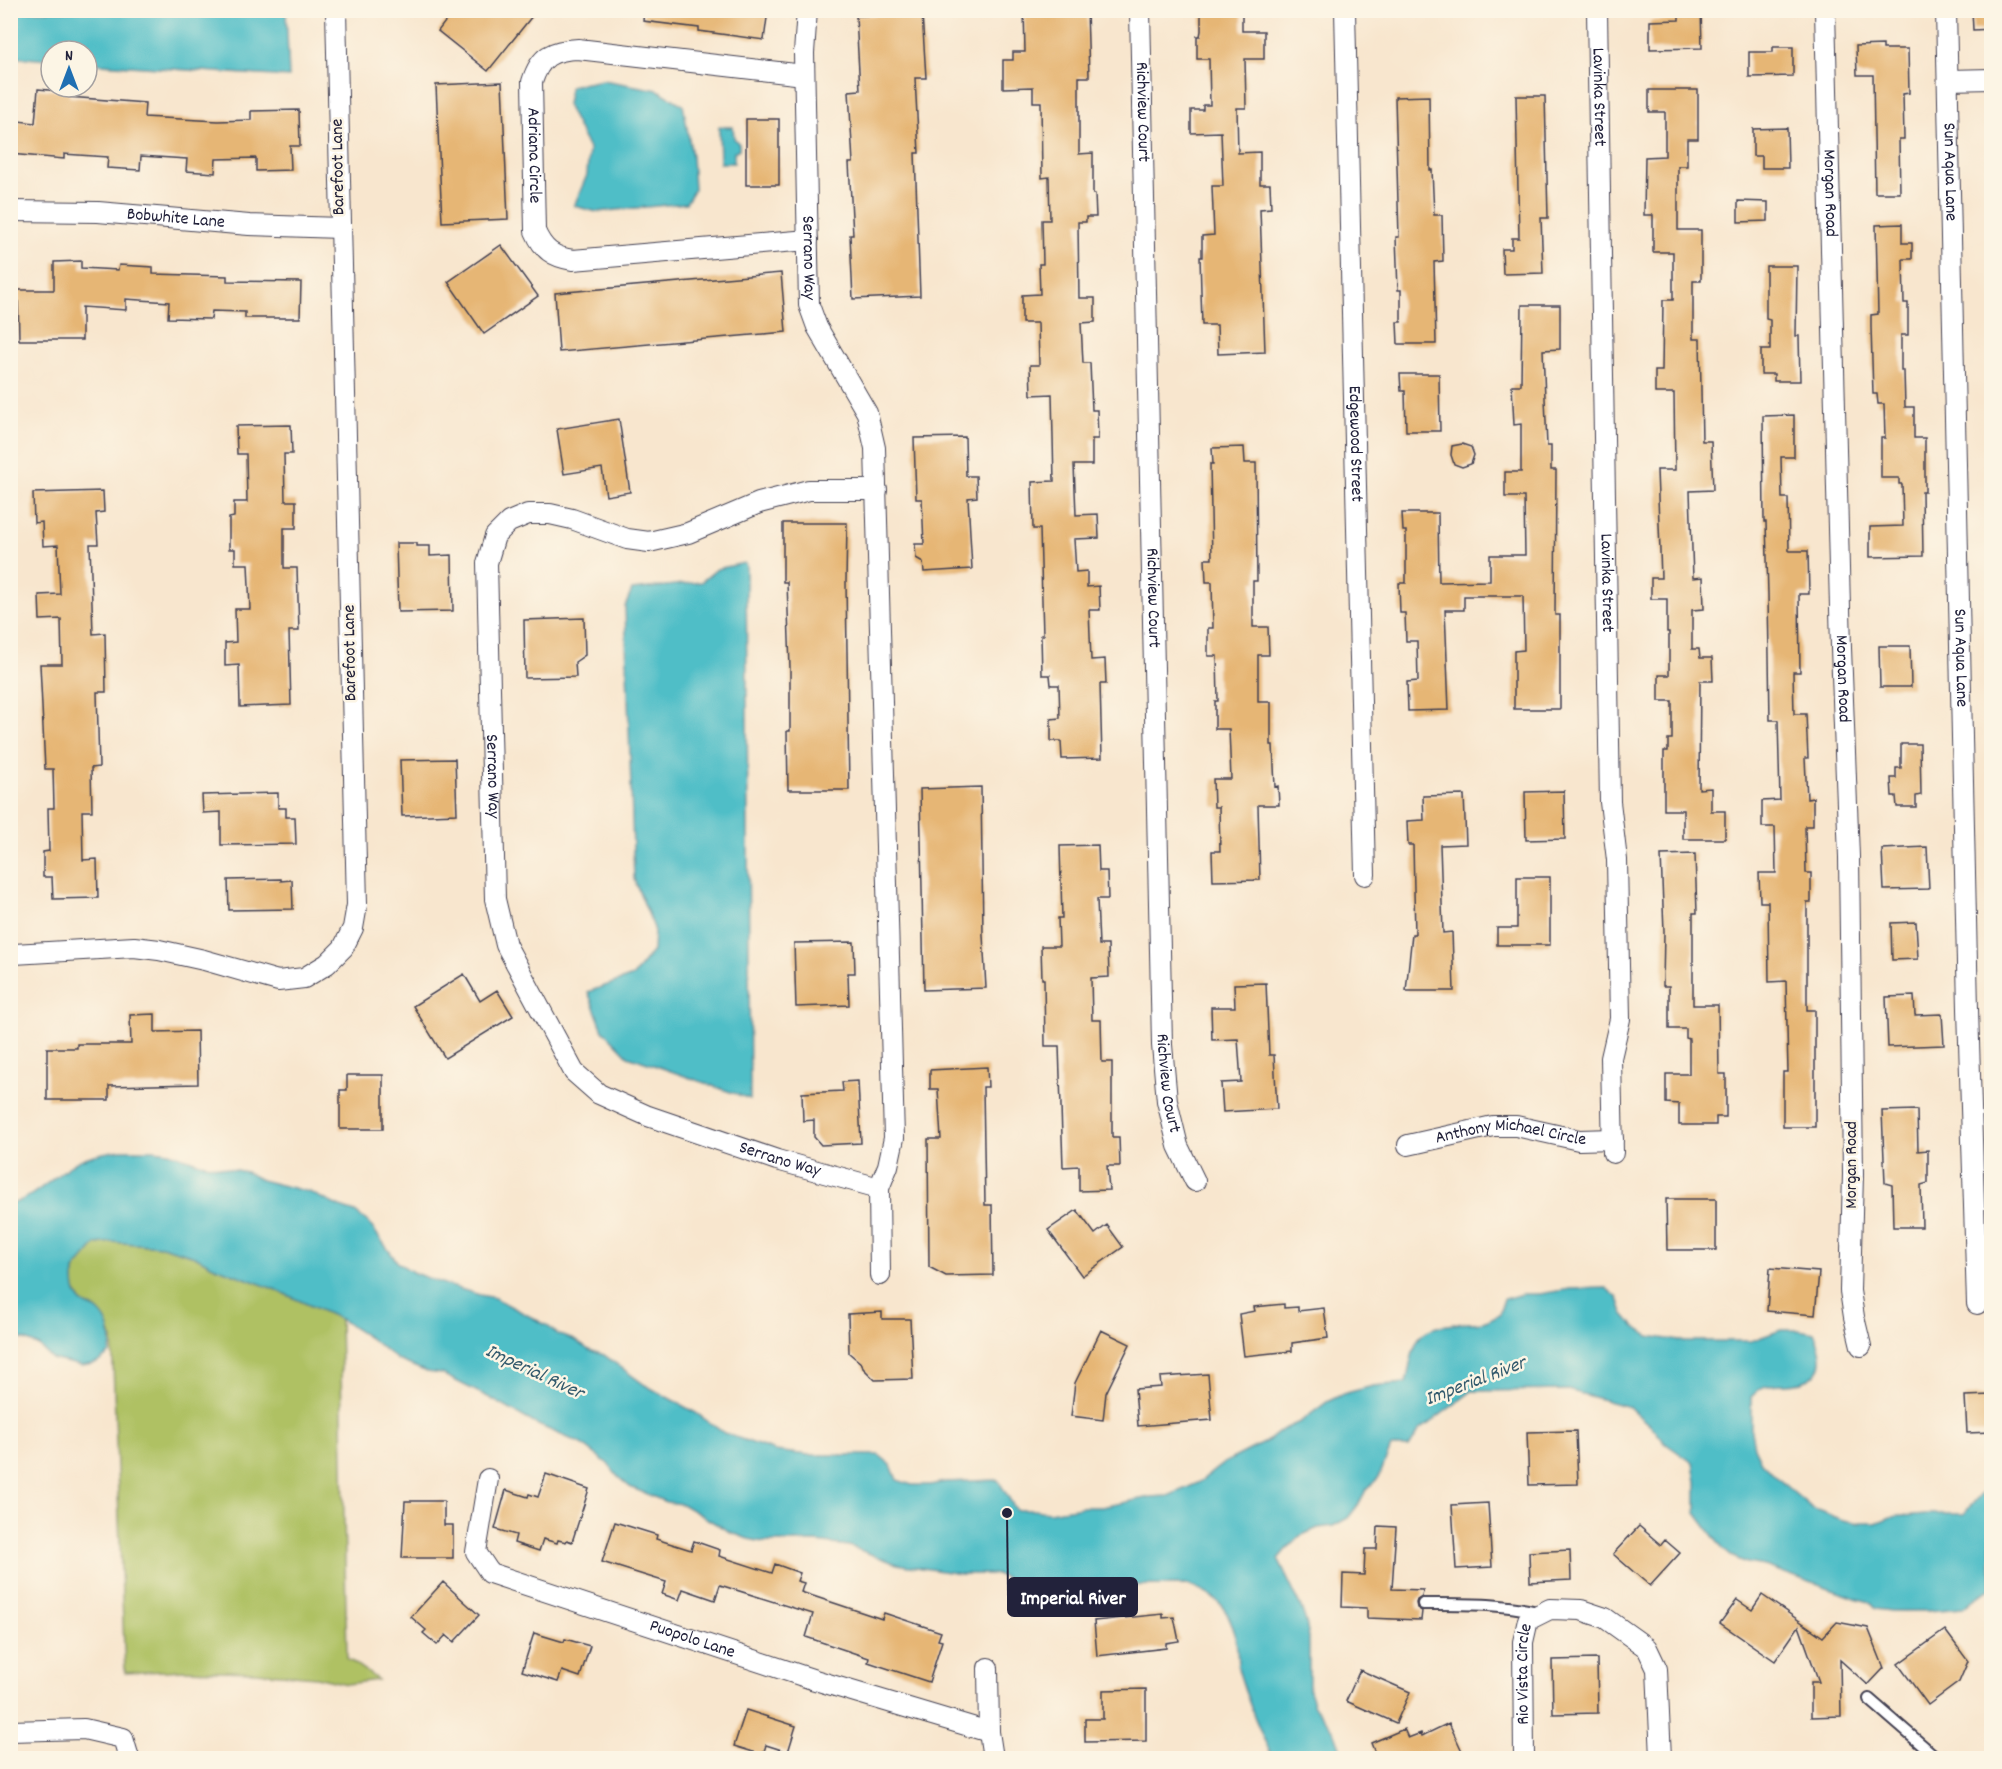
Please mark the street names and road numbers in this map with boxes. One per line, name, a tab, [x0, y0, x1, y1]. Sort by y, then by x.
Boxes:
street label: Lavinka Street	[1585, 47, 1612, 147]
street label: Richview Court	[1129, 62, 1156, 163]
street label: Adriana Circle	[520, 107, 547, 204]
street label: Barefoot Lane	[326, 118, 352, 216]
street label: Sun Aqua Lane	[1936, 122, 1963, 222]
street label: Morgan Road	[1816, 149, 1843, 237]
street label: Bobwhite Lane	[126, 202, 226, 235]
street label: Serrano Way	[795, 215, 821, 301]
street label: Edgewood Street	[1341, 385, 1369, 503]
street label: Lavinka Street	[1593, 533, 1620, 633]
street label: Richview Court	[1139, 548, 1166, 648]
street label: Barefoot Lane	[338, 604, 364, 702]
street label: Sun Aqua Lane	[1947, 608, 1974, 707]
street label: Morgan Road	[1828, 635, 1856, 723]
street label: Serrano Way	[479, 734, 506, 819]
street label: Richview Court	[1149, 1033, 1187, 1136]
street label: Anthony Michael Circle	[1433, 1113, 1586, 1153]
street label: Morgan Road	[1840, 1121, 1865, 1209]
street label: Serrano Way	[736, 1135, 824, 1184]
street label: Puopolo Lane	[646, 1614, 738, 1665]
street label: Rio Vista Circle	[1511, 1621, 1539, 1725]

